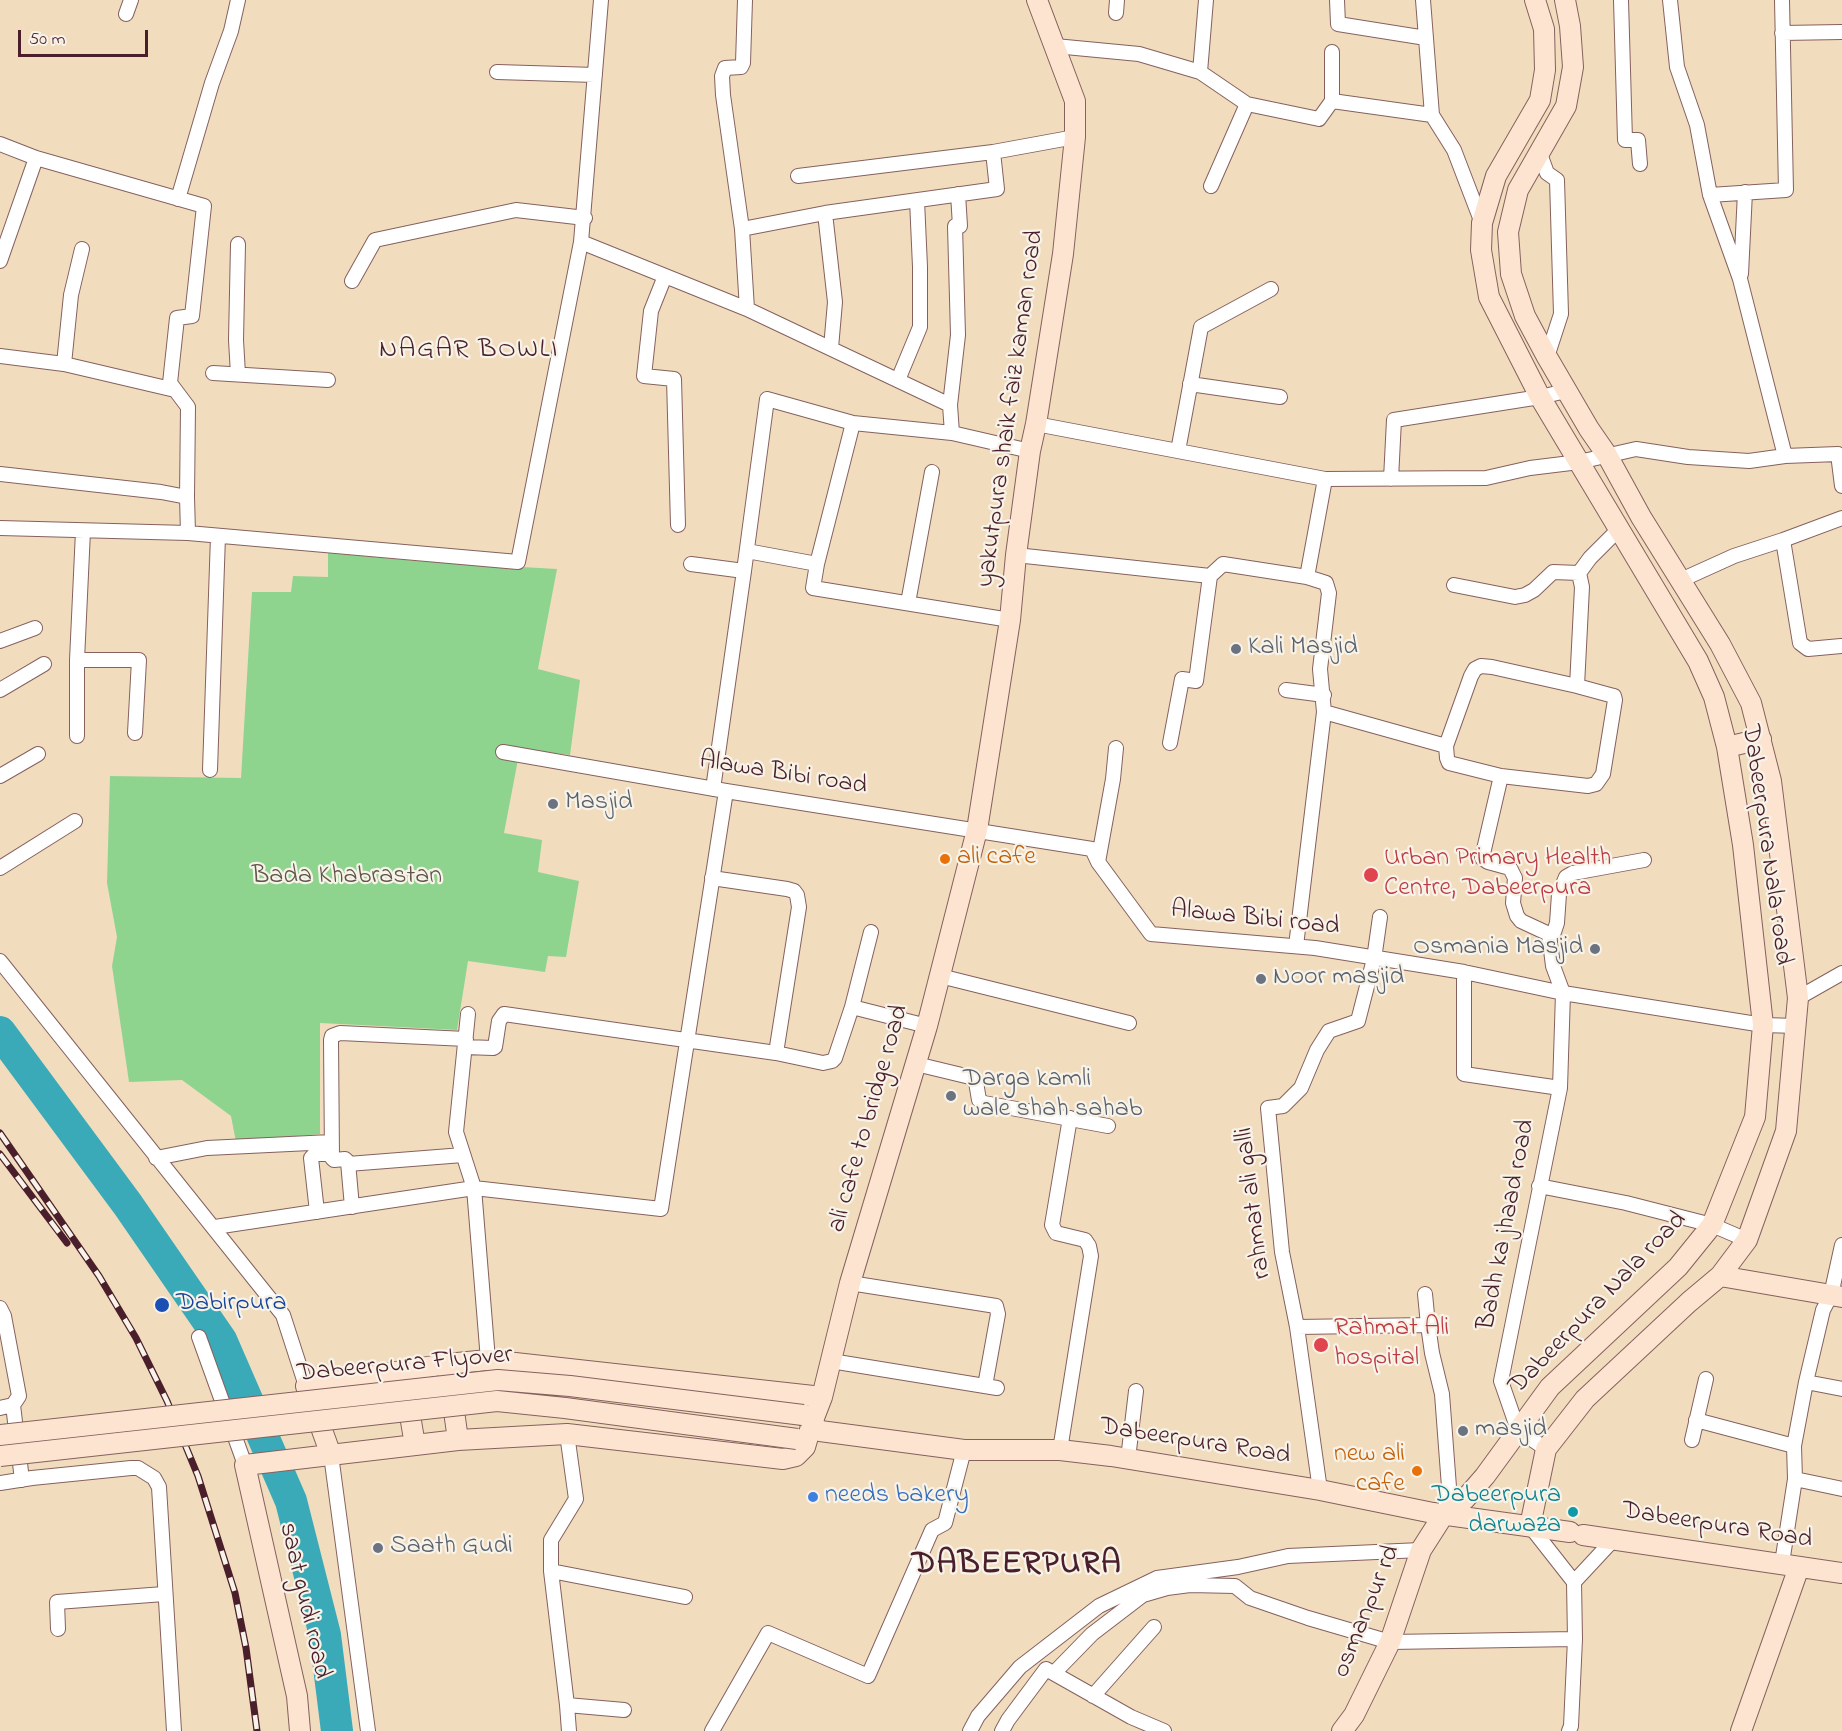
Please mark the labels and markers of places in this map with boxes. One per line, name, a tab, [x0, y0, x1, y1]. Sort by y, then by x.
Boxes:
place label: Kali Masjid	[1248, 633, 1358, 665]
marker: Kali Masjid	[1229, 642, 1243, 656]
place label: Masjid	[565, 788, 633, 820]
marker: Masjid	[546, 797, 560, 811]
place label: ali cafe	[957, 843, 1036, 875]
place label: Urban Primary Health Centre, Dabeerpura	[1384, 844, 1611, 906]
marker: ali cafe	[938, 852, 952, 866]
marker: Urban Primary Health Centre, Dabeerpura	[1362, 866, 1380, 884]
place label: Osmania Masjid	[1413, 933, 1583, 965]
marker: Osmania Masjid	[1588, 942, 1602, 956]
place label: Noor masjid	[1273, 963, 1404, 995]
marker: Noor masjid	[1254, 972, 1268, 986]
place label: Darga kamli wale shah sahab	[963, 1065, 1142, 1126]
marker: Darga kamli wale shah sahab	[944, 1089, 958, 1103]
place label: Dabirpura	[176, 1289, 287, 1321]
marker: Dabirpura	[153, 1296, 171, 1314]
place label: Rahmat Ali hospital	[1334, 1314, 1449, 1376]
marker: Rahmat Ali hospital	[1312, 1336, 1330, 1354]
place label: masjid	[1475, 1415, 1547, 1447]
marker: masjid	[1456, 1424, 1470, 1438]
place label: new ali cafe	[1334, 1440, 1405, 1502]
marker: new ali cafe	[1410, 1464, 1424, 1478]
place label: needs bakery	[825, 1481, 969, 1513]
place label: Dabeerpura darwaza	[1432, 1481, 1561, 1542]
marker: needs bakery	[806, 1490, 820, 1504]
marker: Dabeerpura darwaza	[1566, 1505, 1580, 1519]
place label: Saath Gudi	[390, 1532, 513, 1564]
marker: Saath Gudi	[371, 1541, 385, 1555]

